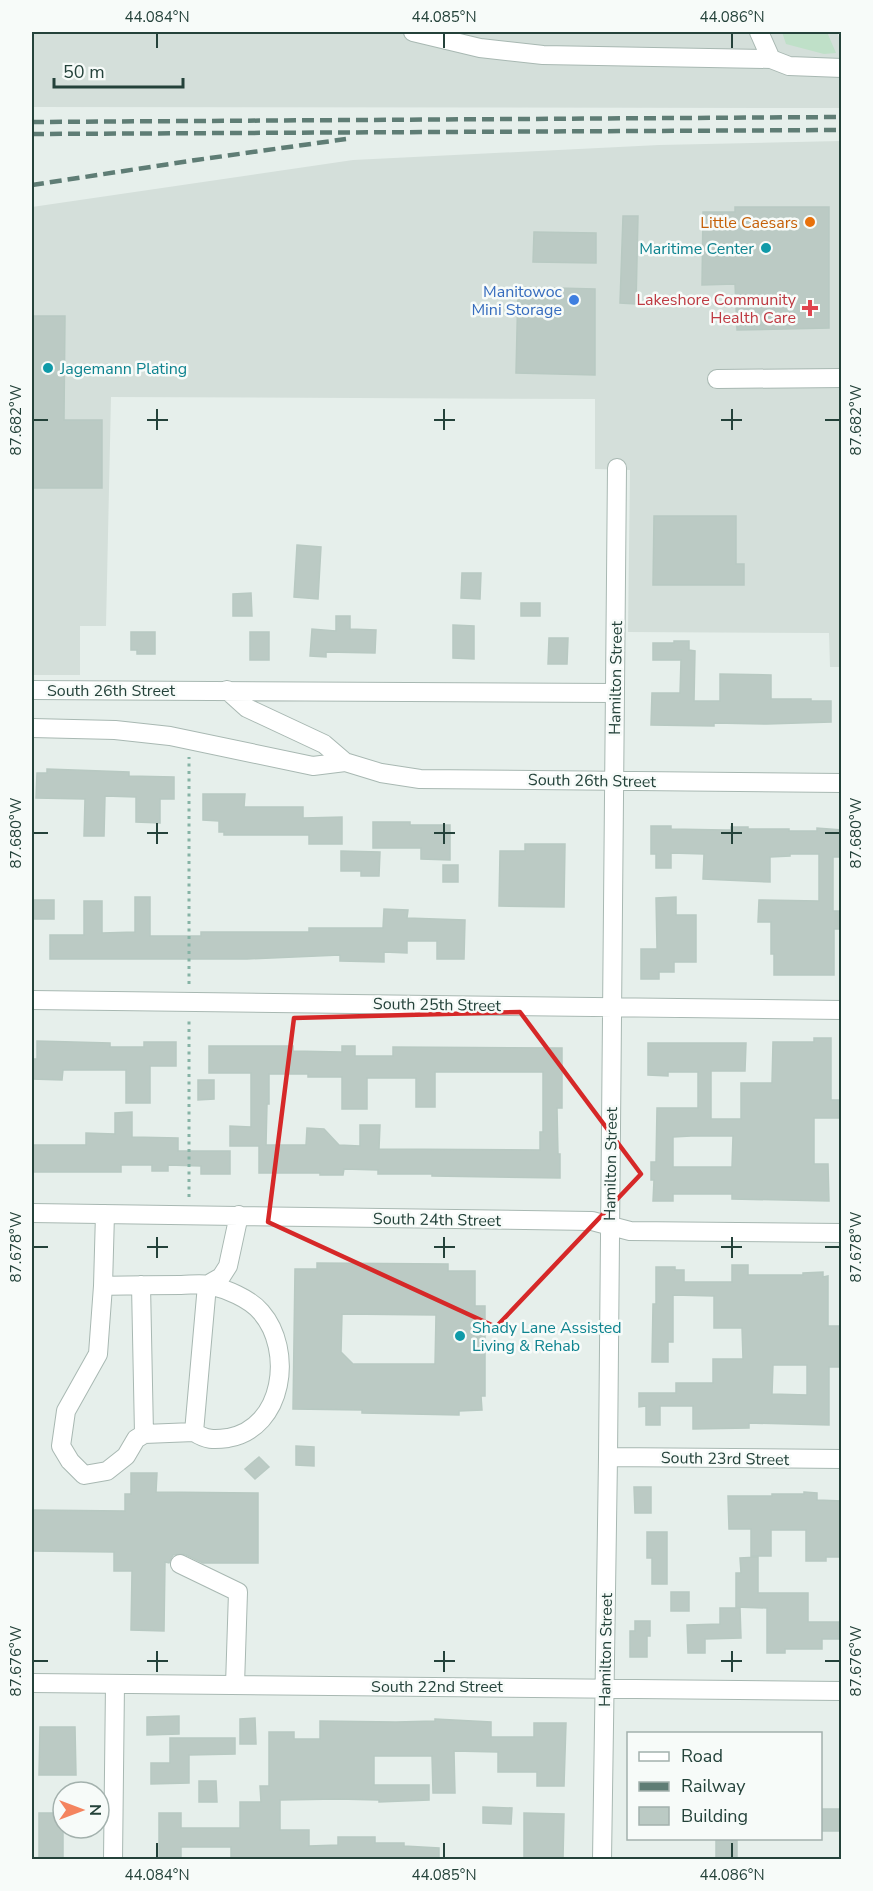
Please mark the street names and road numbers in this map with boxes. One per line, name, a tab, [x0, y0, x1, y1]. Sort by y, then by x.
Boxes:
street label: Hamilton Street	[604, 620, 628, 735]
street label: South 26th Street	[47, 680, 175, 702]
street label: South 26th Street	[528, 769, 657, 793]
street label: South 25th Street	[373, 993, 502, 1017]
street label: Hamilton Street	[599, 1106, 623, 1221]
street label: South 24th Street	[373, 1208, 502, 1232]
street label: South 23rd Street	[661, 1447, 790, 1471]
street label: Hamilton Street	[594, 1592, 618, 1707]
street label: South 22nd Street	[371, 1676, 503, 1698]

